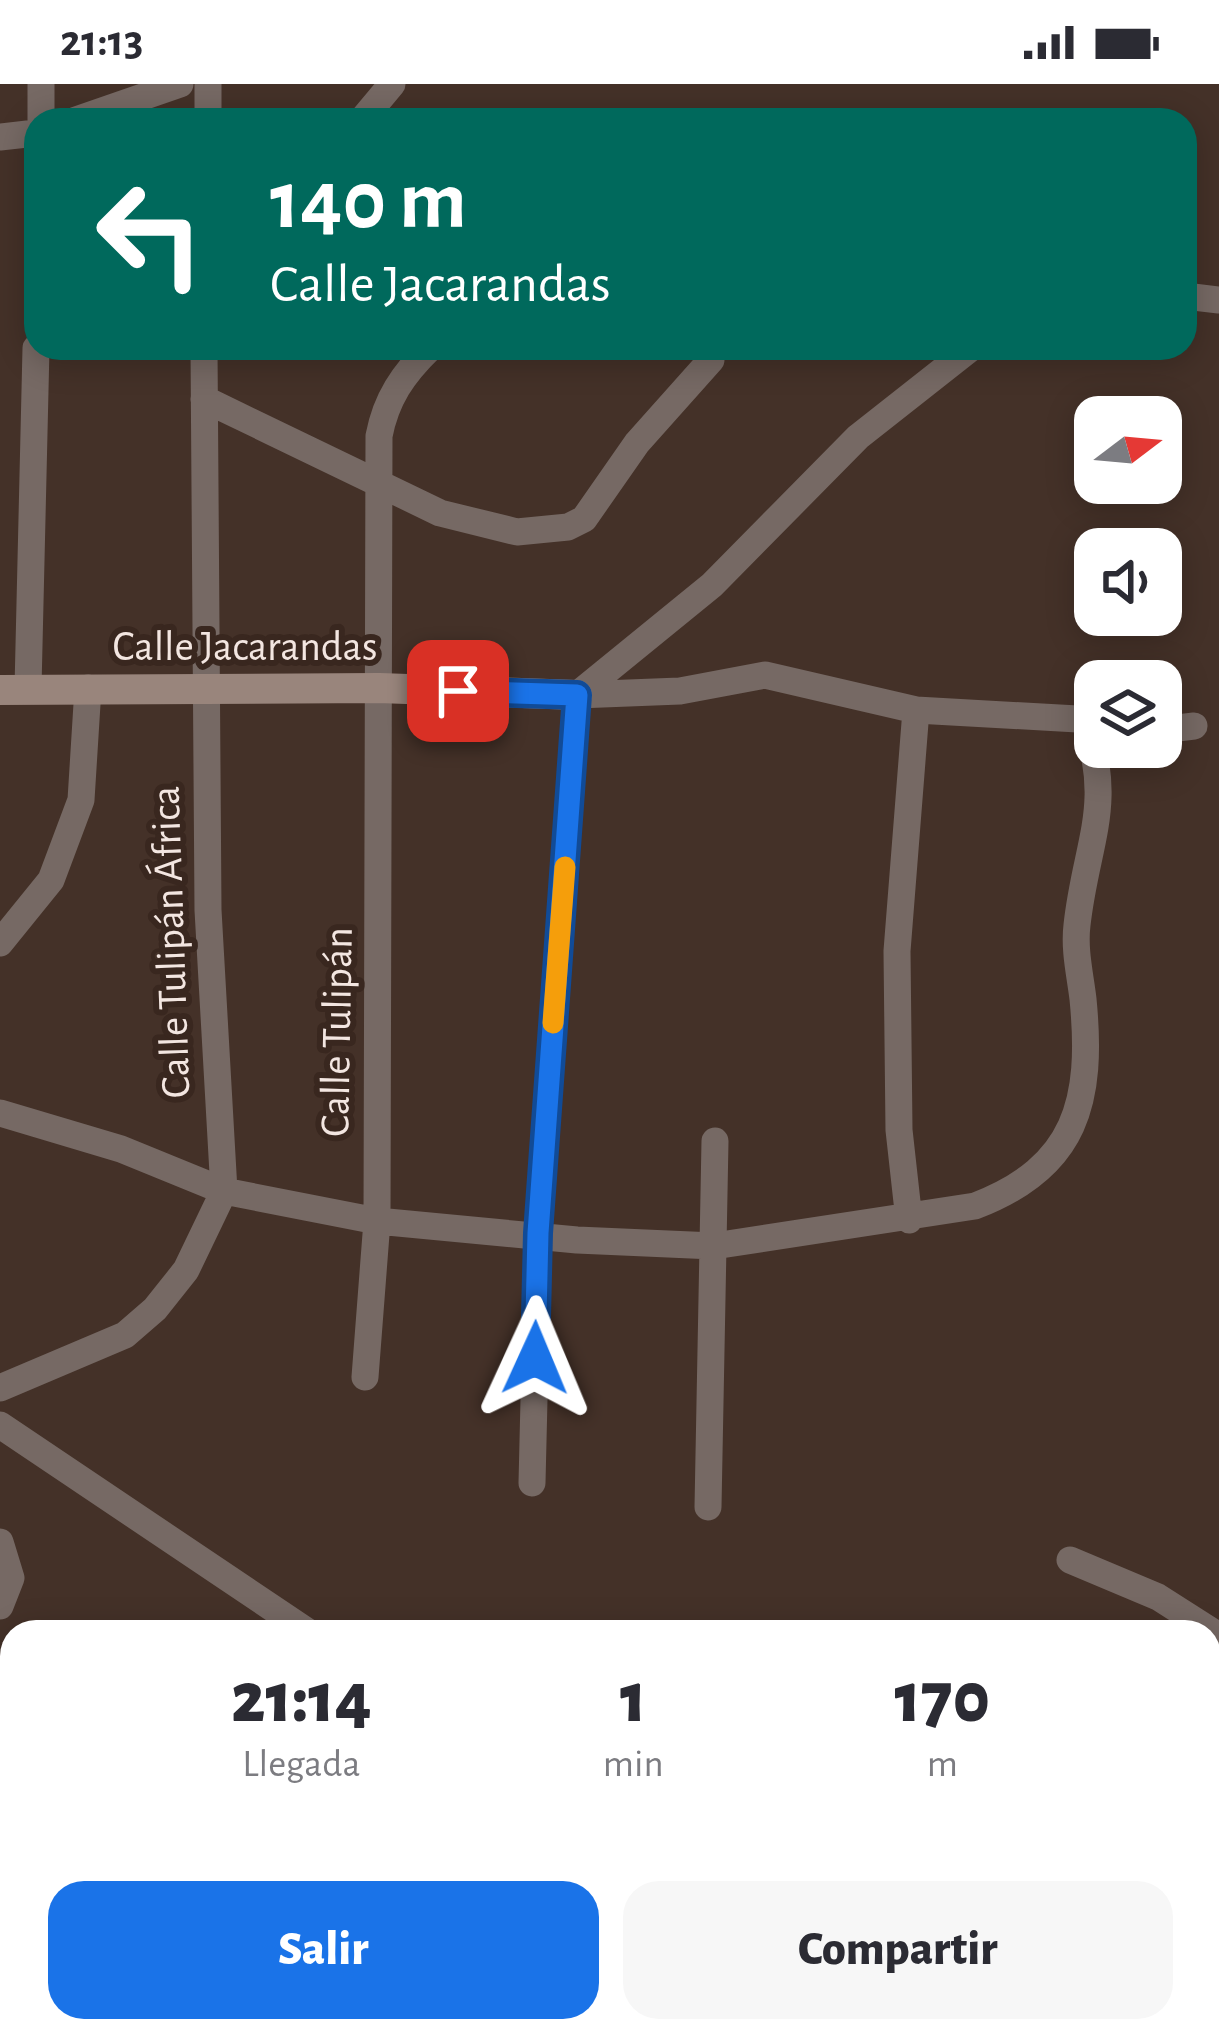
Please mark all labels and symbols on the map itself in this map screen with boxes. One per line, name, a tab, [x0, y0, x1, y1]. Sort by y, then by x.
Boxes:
north arrow	[1074, 396, 1182, 504]
street label: Calle Jacarandas	[112, 626, 378, 668]
pin	[407, 640, 509, 742]
street label: Calle Tulipán África	[141, 785, 197, 1099]
street label: Calle Tulipán	[314, 927, 360, 1137]
position arrow	[472, 1295, 598, 1421]

